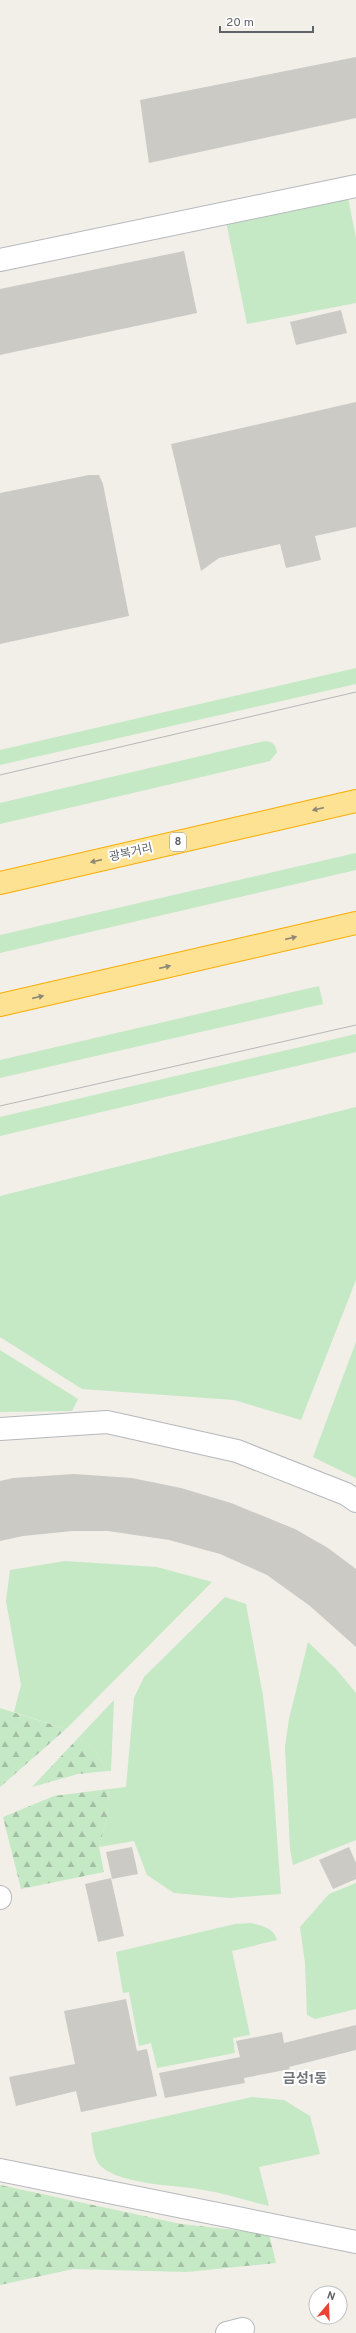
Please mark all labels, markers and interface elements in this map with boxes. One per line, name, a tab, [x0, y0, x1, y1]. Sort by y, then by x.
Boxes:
scale bar	[220, 8, 313, 34]
text: 20 m	[226, 15, 254, 31]
one-way arrow	[312, 807, 324, 813]
road number: 8	[170, 833, 186, 851]
street label: 광복거리	[108, 840, 154, 866]
one-way arrow	[90, 858, 102, 864]
one-way arrow	[285, 935, 298, 941]
one-way arrow	[158, 964, 171, 970]
one-way arrow	[32, 993, 44, 999]
district label: 금성1동	[283, 2071, 327, 2088]
north arrow	[308, 2285, 348, 2325]
text: N	[325, 2289, 337, 2304]

